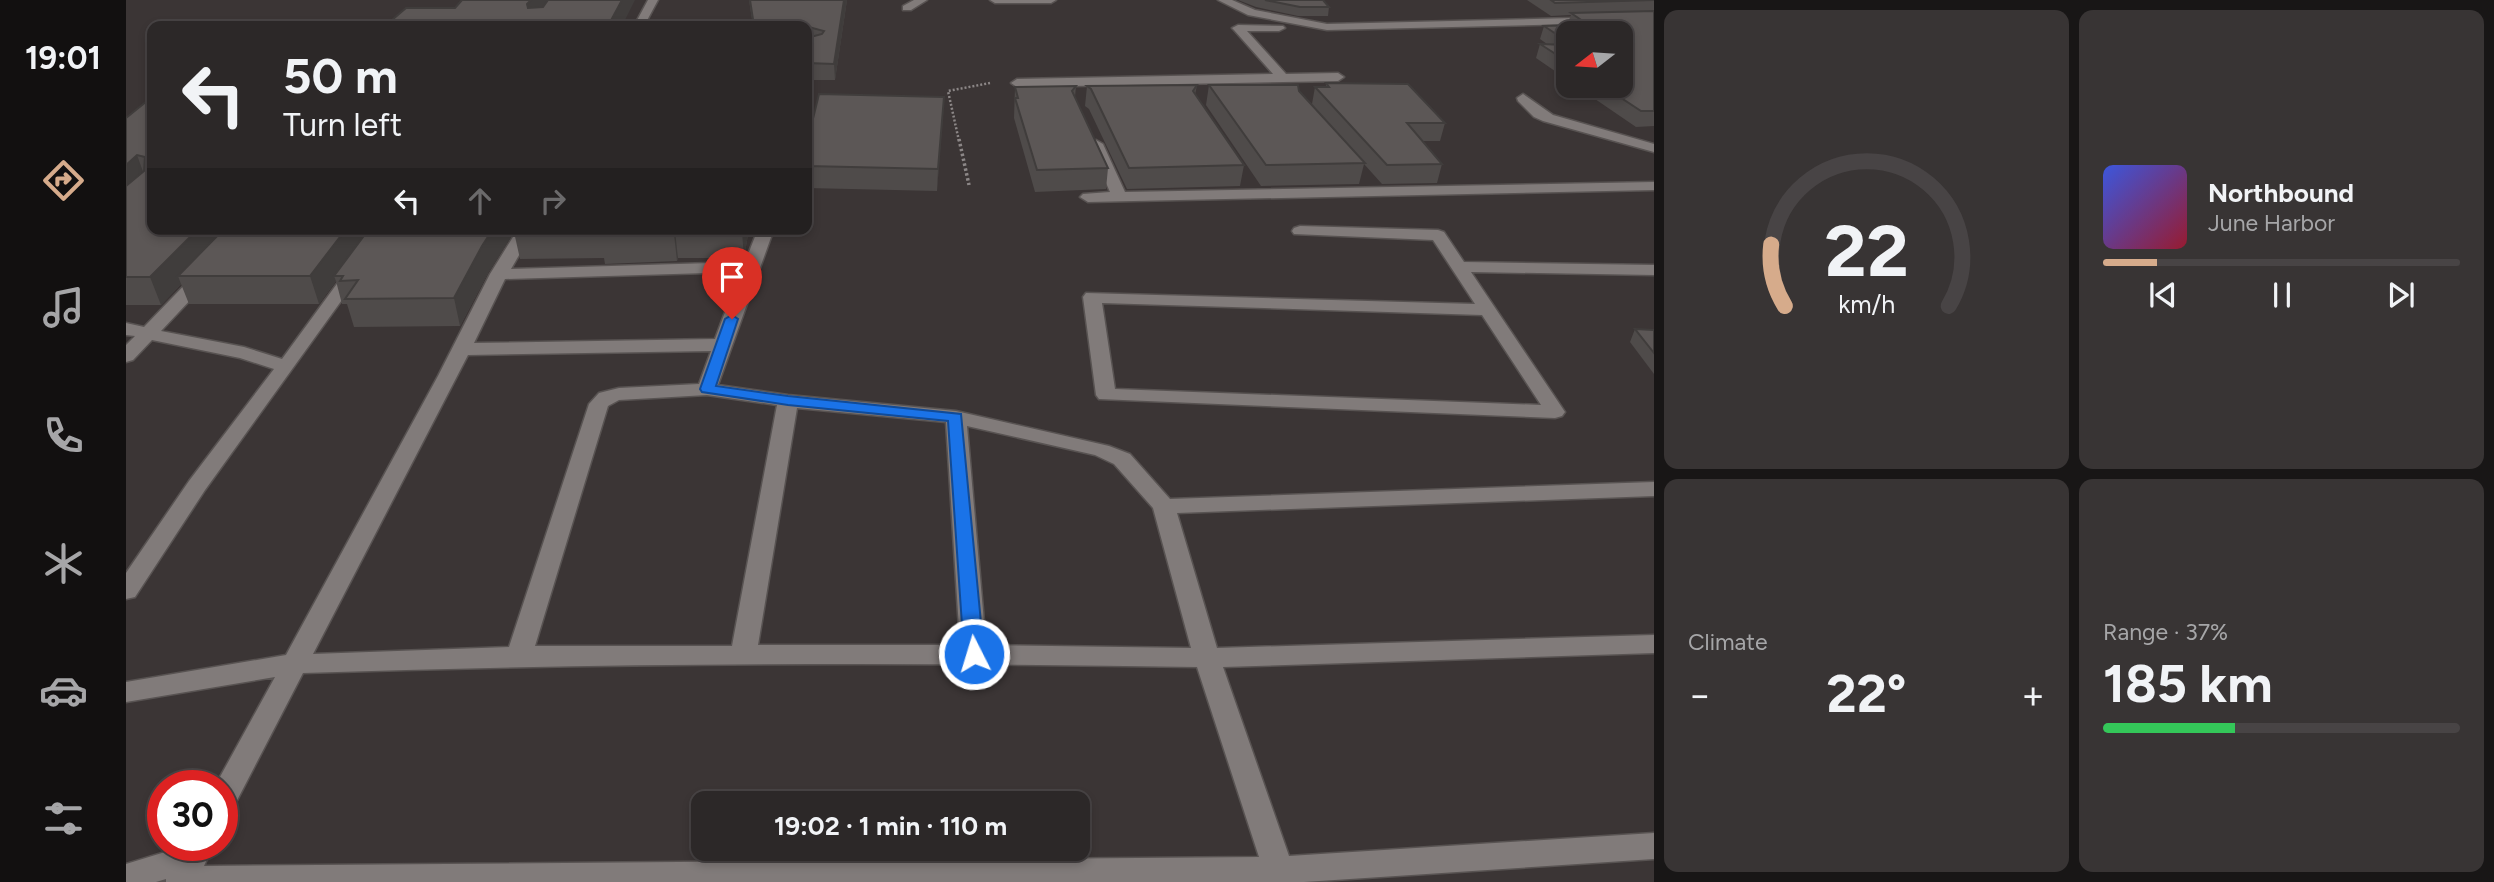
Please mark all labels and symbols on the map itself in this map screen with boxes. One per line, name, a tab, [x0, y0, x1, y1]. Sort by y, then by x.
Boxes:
north arrow	[1556, 21, 1633, 98]
pin	[702, 247, 762, 319]
position arrow	[937, 617, 1011, 691]
speed limit sign: 30	[147, 770, 238, 861]

